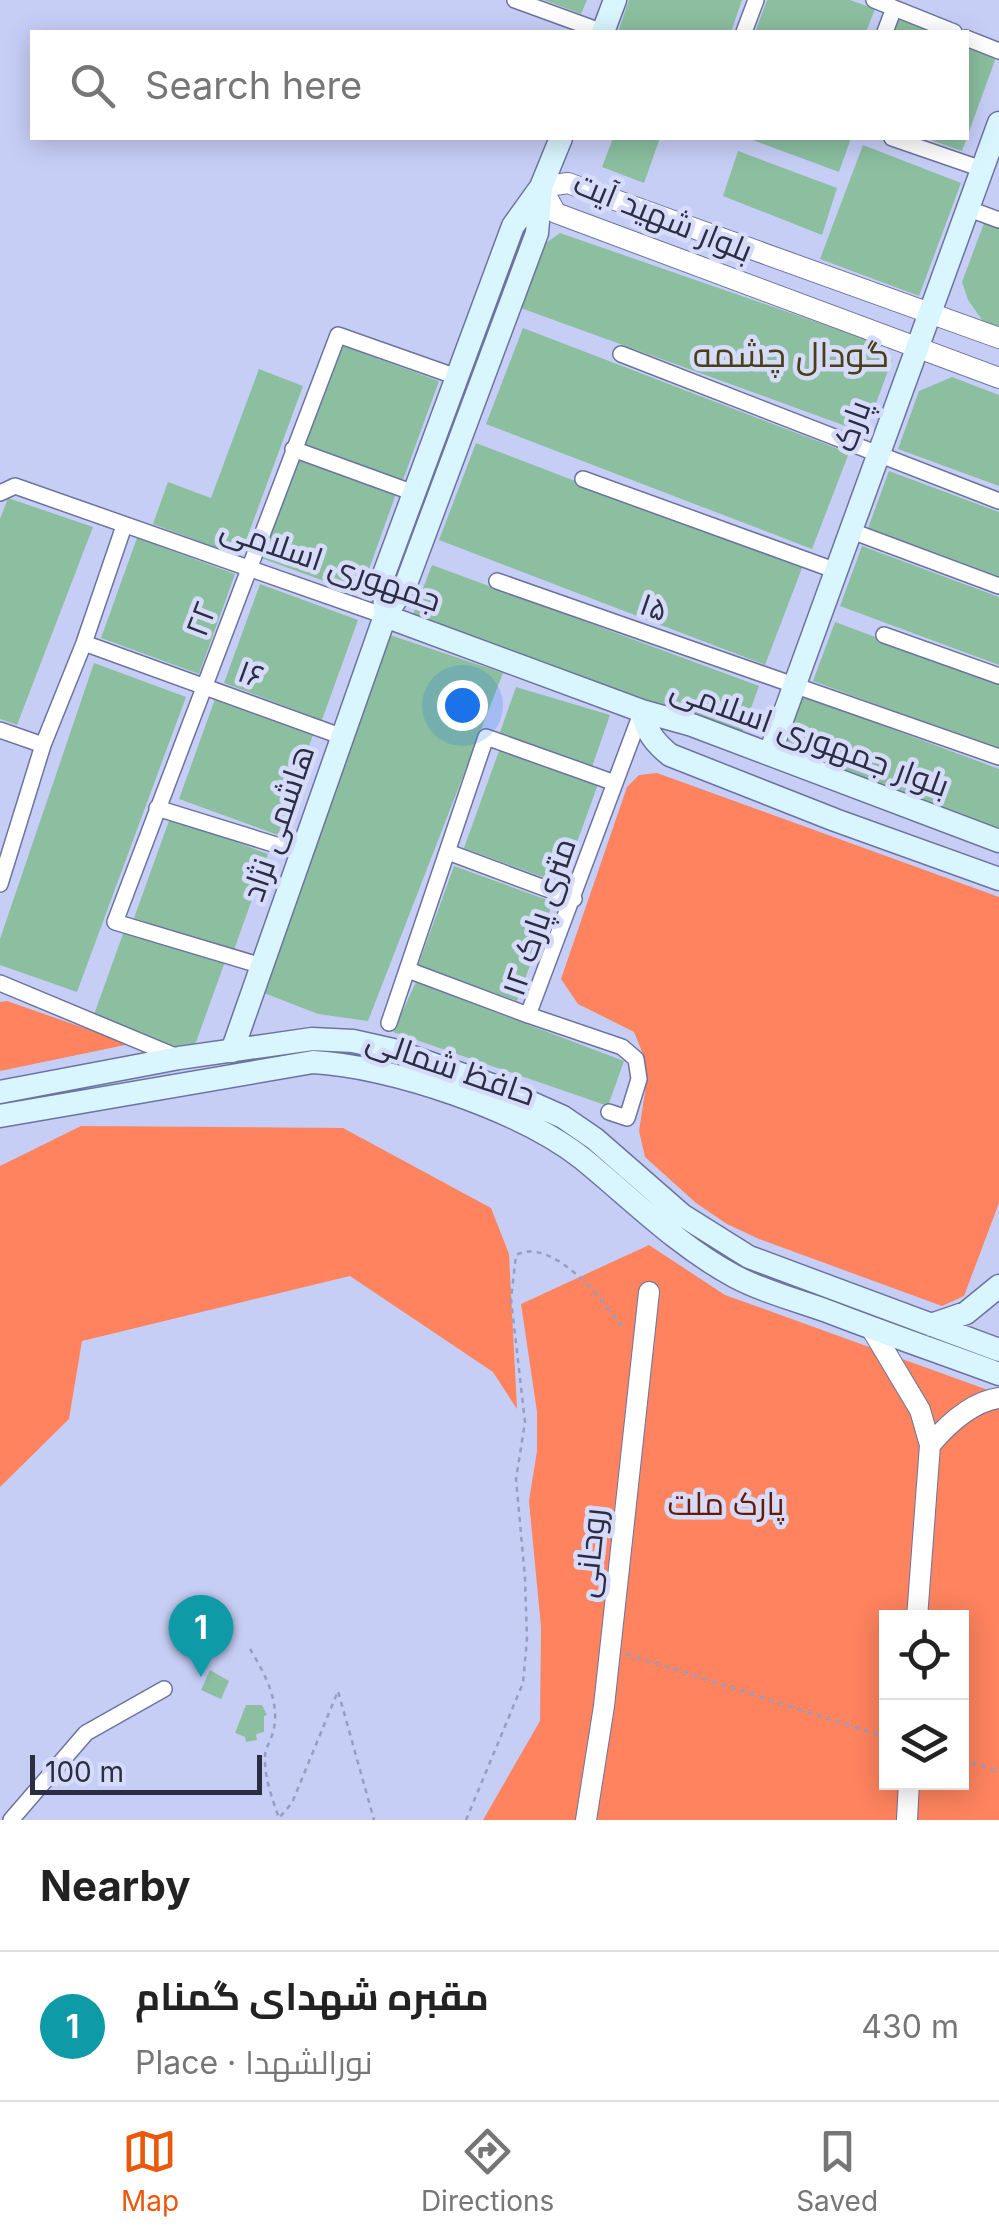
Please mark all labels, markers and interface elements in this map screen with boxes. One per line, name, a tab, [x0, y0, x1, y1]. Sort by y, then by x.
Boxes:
search box	[30, 30, 969, 140]
icon: search	[65, 58, 120, 113]
text: Search here	[145, 62, 362, 108]
street label: بلوار شهید آیت	[568, 163, 758, 270]
district label: گودال چشمه	[693, 333, 889, 378]
street label: پارک	[824, 395, 881, 457]
street label: جمهوری اسلامی	[216, 508, 446, 619]
street label: ۱۵	[635, 584, 673, 629]
street label: ۲۲	[176, 596, 225, 642]
street label: ۱۶	[233, 651, 270, 696]
street label: بلوار جمهوری اسلامی	[666, 668, 955, 805]
your location	[437, 680, 488, 731]
street label: هاشمی نژاد	[233, 740, 322, 906]
street label: ۱۲ متری پارک	[493, 833, 586, 1002]
street label: حافظ شمالی	[362, 1019, 541, 1114]
park label: پارک ملت	[667, 1484, 785, 1525]
street label: روحانی	[565, 1506, 614, 1600]
pin: 1	[168, 1594, 234, 1677]
map controls	[879, 1610, 969, 1790]
button: locate	[879, 1610, 969, 1700]
button: layers	[879, 1700, 969, 1790]
scale bar	[30, 1750, 262, 1794]
text: 100 m	[45, 1755, 124, 1789]
text: Nearby	[40, 1860, 191, 1911]
text: مقبره شهدای گمنام	[135, 1973, 489, 2019]
text: 1	[66, 2007, 79, 2046]
text: 430 m	[861, 2007, 959, 2046]
text: Place · نورالشهدا	[135, 2043, 373, 2082]
tab: Map	[121, 2124, 179, 2218]
tab: Directions	[421, 2124, 554, 2218]
tab: Saved	[796, 2124, 878, 2218]

